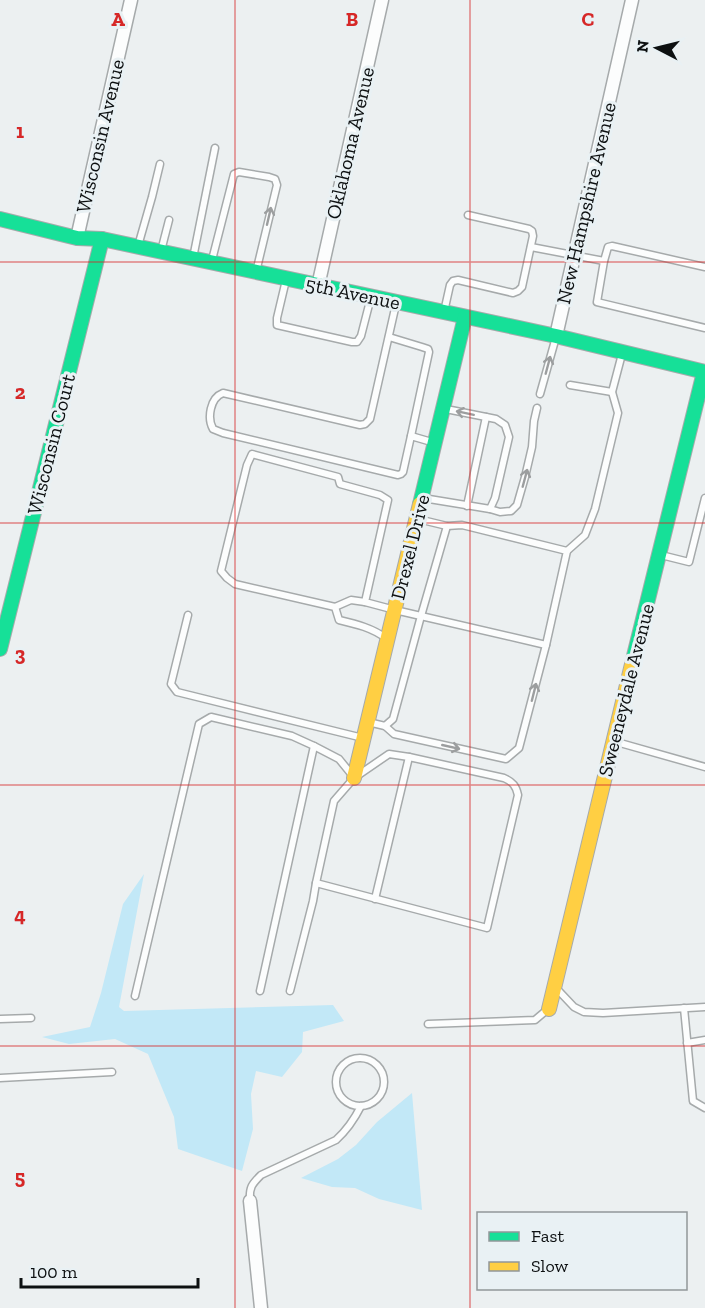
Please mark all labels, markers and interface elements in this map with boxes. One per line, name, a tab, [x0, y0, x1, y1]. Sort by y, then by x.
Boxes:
text: A	[111, 7, 125, 31]
text: B	[346, 7, 358, 31]
text: C	[582, 7, 595, 31]
north arrow	[627, 18, 687, 78]
text: N	[632, 39, 653, 53]
street label: Wisconsin Avenue	[71, 57, 129, 215]
street label: Oklahoma Avenue	[321, 65, 379, 221]
street label: New Hampshire Avenue	[551, 100, 621, 306]
text: 1	[16, 119, 24, 143]
one-way arrow	[264, 206, 276, 225]
street label: 5th Avenue	[304, 271, 402, 315]
one-way arrow	[543, 356, 554, 375]
street label: Wisconsin Court	[22, 371, 80, 517]
text: 2	[15, 380, 26, 404]
one-way arrow	[455, 406, 474, 418]
one-way arrow	[519, 469, 531, 488]
street label: Drexel Drive	[385, 492, 435, 602]
street label: Sweeneydale Avenue	[593, 601, 659, 779]
text: 3	[15, 642, 26, 666]
one-way arrow	[528, 683, 540, 702]
one-way arrow	[441, 742, 460, 753]
text: 4	[14, 903, 26, 927]
text: 5	[15, 1165, 25, 1189]
legend	[477, 1212, 687, 1290]
text: Fast	[531, 1225, 564, 1247]
scale bar	[21, 1251, 198, 1289]
text: Slow	[531, 1255, 568, 1277]
text: 100 m	[30, 1261, 78, 1283]

